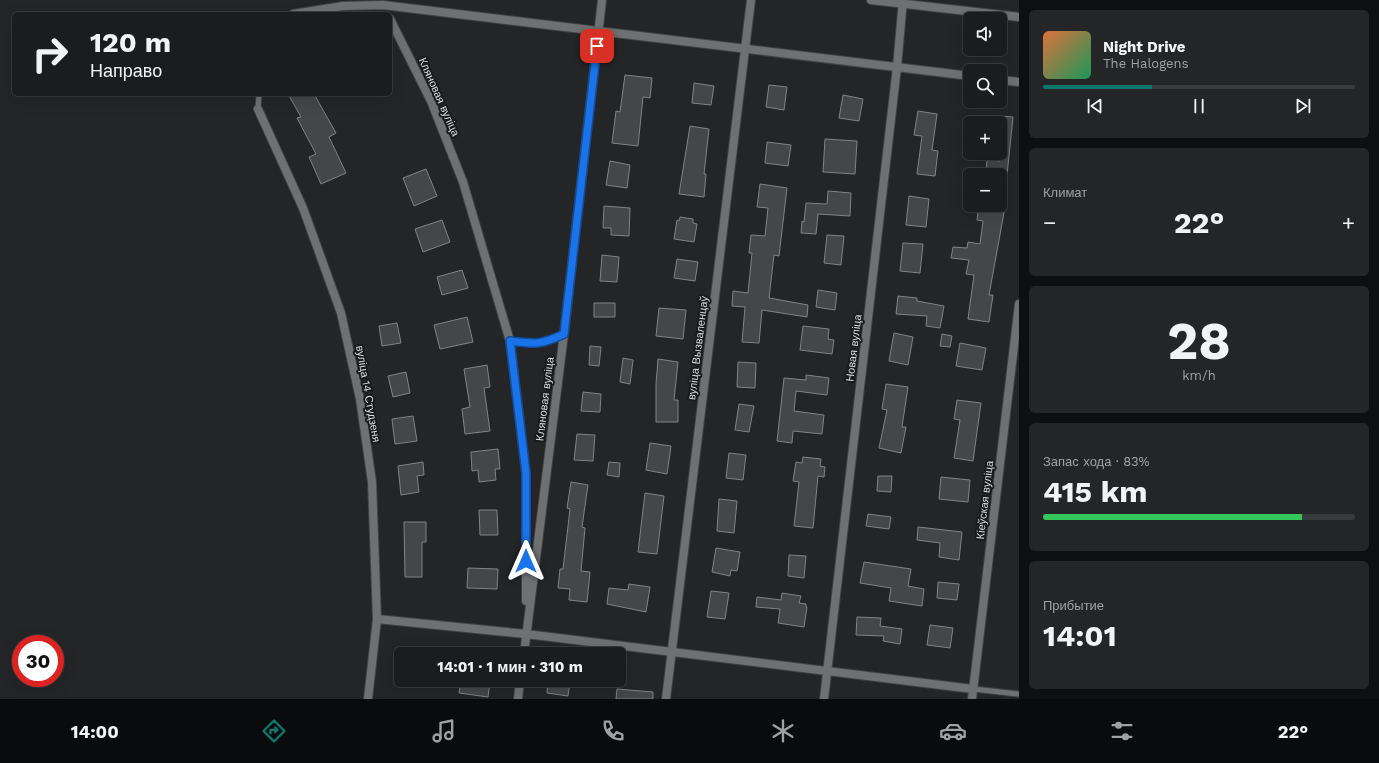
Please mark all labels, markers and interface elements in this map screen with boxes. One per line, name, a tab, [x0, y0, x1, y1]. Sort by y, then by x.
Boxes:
map controls	[963, 12, 1007, 212]
button: sound	[963, 12, 1007, 56]
text: 120 m	[90, 26, 171, 59]
icon: right	[24, 28, 76, 80]
pin	[580, 29, 614, 63]
icon: arrive	[586, 35, 608, 57]
text: Night Drive	[1103, 38, 1186, 56]
street label: Кляновая вуліца	[416, 56, 463, 139]
text: The Halogens	[1103, 56, 1189, 71]
text: Направо	[90, 60, 162, 81]
button: search	[963, 64, 1007, 108]
icon: previous	[1084, 95, 1106, 117]
icon: pause	[1188, 95, 1210, 117]
icon: next	[1292, 95, 1314, 117]
button: +	[963, 116, 1007, 160]
button: −	[963, 168, 1007, 212]
text: Климат	[1043, 185, 1087, 200]
text: 22°	[1174, 205, 1224, 240]
text: −	[1043, 210, 1056, 235]
text: +	[1342, 210, 1355, 235]
street label: вуліца Вызваленцаў	[685, 295, 711, 401]
text: 28	[1167, 311, 1231, 372]
street label: Новая вуліца	[843, 313, 865, 382]
street label: вуліца 14 Студзеня	[353, 345, 383, 444]
street label: Кляновая вуліца	[533, 355, 557, 442]
text: km/h	[1182, 368, 1216, 383]
text: Запас хода · 83%	[1043, 454, 1150, 469]
street label: Кіеўская вуліца	[974, 459, 996, 540]
text: 415 km	[1043, 474, 1148, 509]
position arrow	[505, 540, 547, 582]
text: Прибытие	[1043, 598, 1104, 613]
text: 14:01	[1043, 618, 1117, 653]
speed limit sign: 30	[12, 635, 64, 687]
text: 14:01 · 1 мин · 310 m	[437, 658, 583, 676]
icon: directions	[260, 717, 288, 745]
icon: music	[430, 717, 458, 745]
icon: phone	[599, 717, 627, 745]
icon: climate	[769, 717, 797, 745]
icon: car	[939, 717, 967, 745]
icon: filters	[1108, 717, 1136, 745]
text: 14:00	[71, 721, 119, 742]
text: 22°	[1278, 721, 1308, 742]

